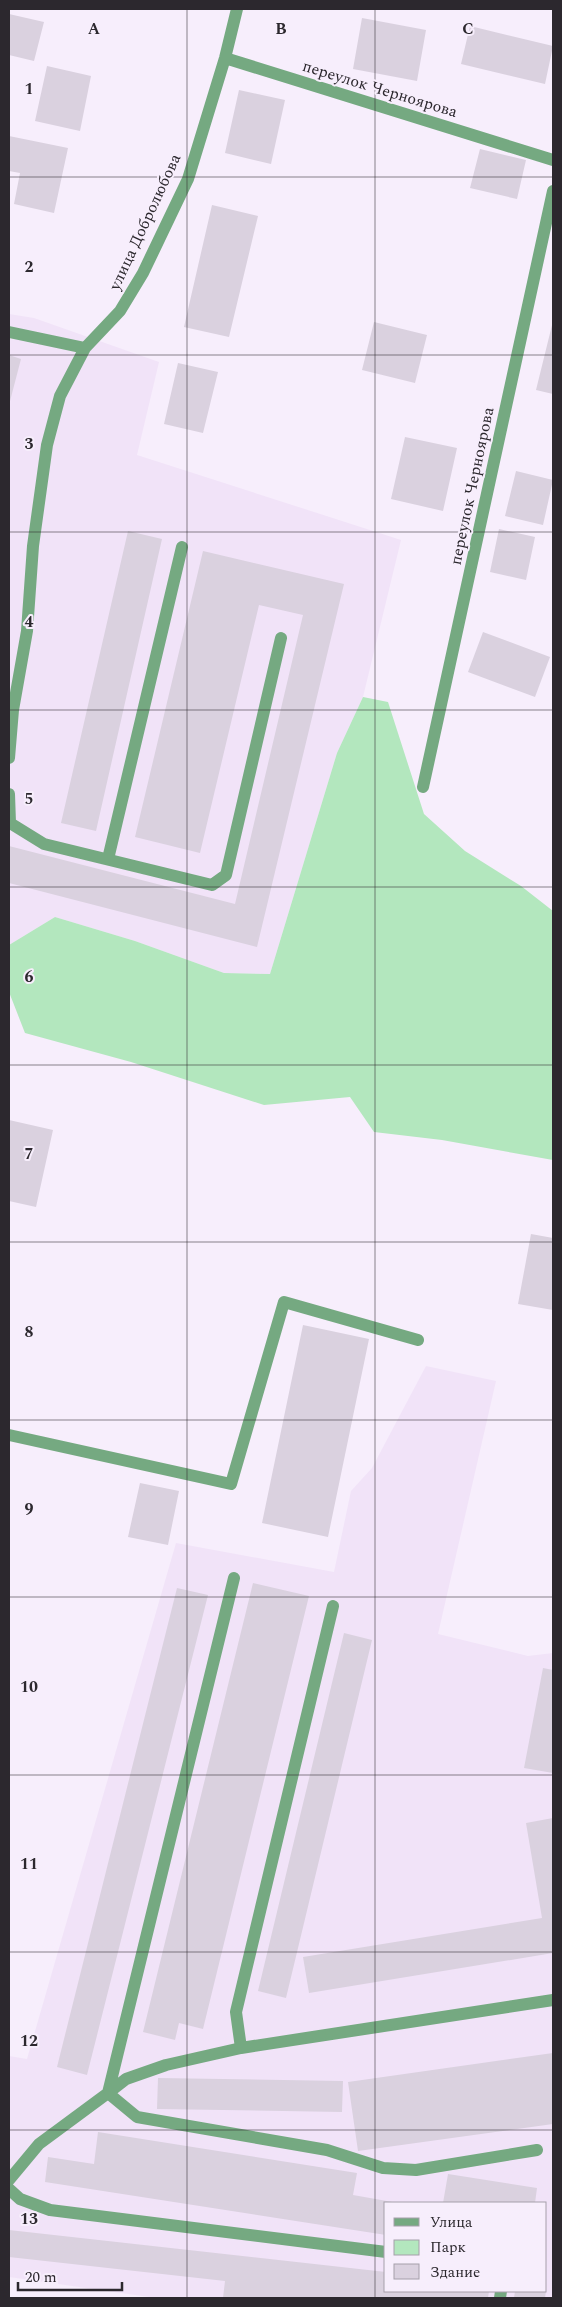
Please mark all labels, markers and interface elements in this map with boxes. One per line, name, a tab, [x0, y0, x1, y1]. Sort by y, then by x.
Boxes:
text: A	[88, 17, 101, 41]
text: B	[275, 17, 287, 41]
text: C	[462, 17, 474, 41]
street label: переулок Черноярова	[299, 54, 461, 124]
text: 1	[25, 77, 33, 101]
street label: улица Добролюбова	[102, 150, 187, 295]
text: 2	[25, 255, 34, 279]
street label: переулок Черноярова	[444, 405, 501, 567]
text: 3	[25, 432, 34, 456]
text: 4	[25, 610, 34, 634]
text: 5	[25, 787, 33, 811]
text: 6	[25, 965, 34, 989]
text: 7	[25, 1142, 34, 1166]
text: 8	[25, 1320, 34, 1344]
text: 9	[25, 1497, 34, 1521]
text: 10	[20, 1675, 38, 1699]
text: 11	[20, 1852, 38, 1876]
text: 12	[20, 2029, 38, 2053]
legend	[384, 2202, 547, 2292]
text: 13	[20, 2207, 38, 2231]
text: Улица	[430, 2211, 473, 2234]
text: Парк	[430, 2236, 466, 2259]
scale bar	[18, 2260, 121, 2292]
text: Здание	[430, 2261, 480, 2284]
text: 20 m	[25, 2266, 57, 2289]

